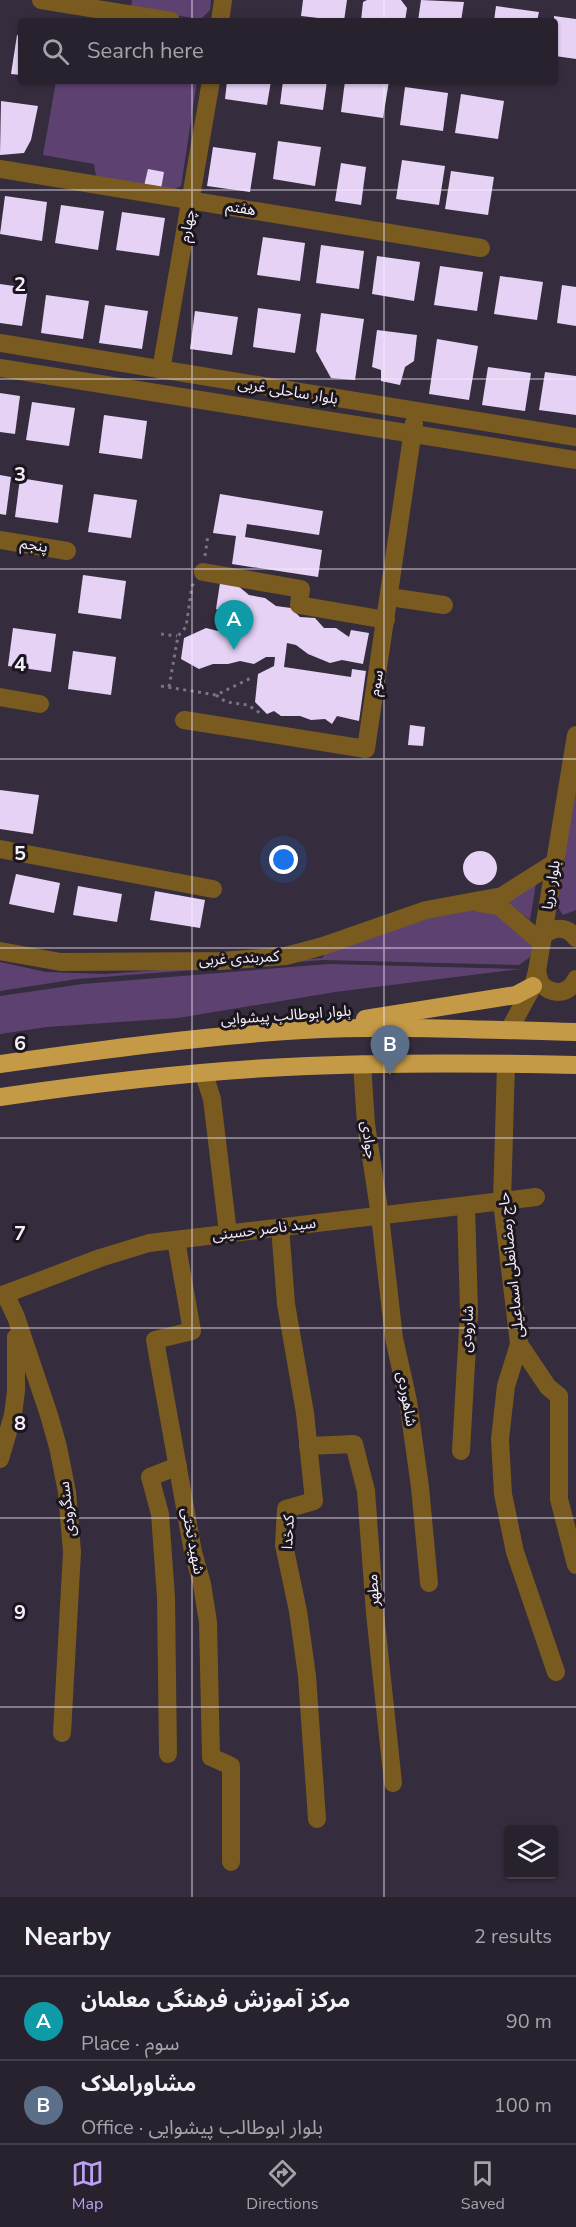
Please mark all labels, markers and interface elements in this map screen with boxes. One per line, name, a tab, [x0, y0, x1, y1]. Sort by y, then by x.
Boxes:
search box	[18, 18, 558, 84]
icon: search	[39, 35, 72, 68]
text: Search here	[87, 36, 204, 66]
street label: هفتم	[224, 196, 257, 221]
street label: چهارم	[174, 208, 201, 244]
text: 2	[14, 271, 26, 298]
street label: بلوار ساحلی غربی	[237, 373, 339, 409]
text: 3	[14, 461, 26, 488]
street label: پنجم	[19, 533, 49, 558]
pin: A	[214, 600, 254, 650]
text: 4	[14, 651, 26, 678]
street label: سوم	[364, 668, 389, 698]
text: 5	[14, 840, 26, 867]
your location	[269, 845, 298, 874]
street label: بلوار دریا	[537, 859, 565, 911]
street label: کمربندی غربی	[198, 946, 281, 970]
street label: بلوار ابوطالب پیشوایی	[220, 1000, 352, 1030]
pin: B	[370, 1026, 410, 1075]
text: 6	[14, 1030, 26, 1057]
street label: جوادی	[356, 1120, 382, 1160]
street label: حاج رمضانعلی اسماعیلی	[493, 1191, 531, 1339]
street label: سید ناصر حسینی	[211, 1213, 317, 1245]
text: 7	[14, 1220, 26, 1247]
street label: شارودی	[456, 1305, 478, 1353]
street label: شاهوردی	[392, 1370, 422, 1428]
text: 8	[14, 1410, 26, 1437]
street label: سنگرودی	[54, 1480, 80, 1538]
street label: شهید تختی	[177, 1506, 209, 1576]
street label: کدخدا	[277, 1513, 299, 1550]
street label: مطهر	[362, 1573, 384, 1608]
text: 9	[14, 1599, 26, 1626]
map controls	[504, 1825, 558, 1879]
button: layers	[504, 1825, 558, 1879]
text: Nearby	[24, 1919, 111, 1954]
text: 2 results	[474, 1923, 552, 1950]
text: مرکز آموزش فرهنگی معلمان	[81, 1985, 350, 2015]
text: A	[36, 2008, 51, 2035]
text: 90 m	[506, 2008, 552, 2035]
text: Place · سوم	[81, 2030, 180, 2057]
text: مشاوراملاک	[81, 2069, 196, 2099]
text: B	[37, 2092, 50, 2119]
text: 100 m	[494, 2092, 552, 2119]
text: Office · بلوار ابوطالب پیشوایی	[81, 2114, 323, 2141]
tab: Map	[71, 2157, 104, 2215]
tab: Directions	[246, 2157, 318, 2215]
tab: Saved	[461, 2157, 505, 2215]

